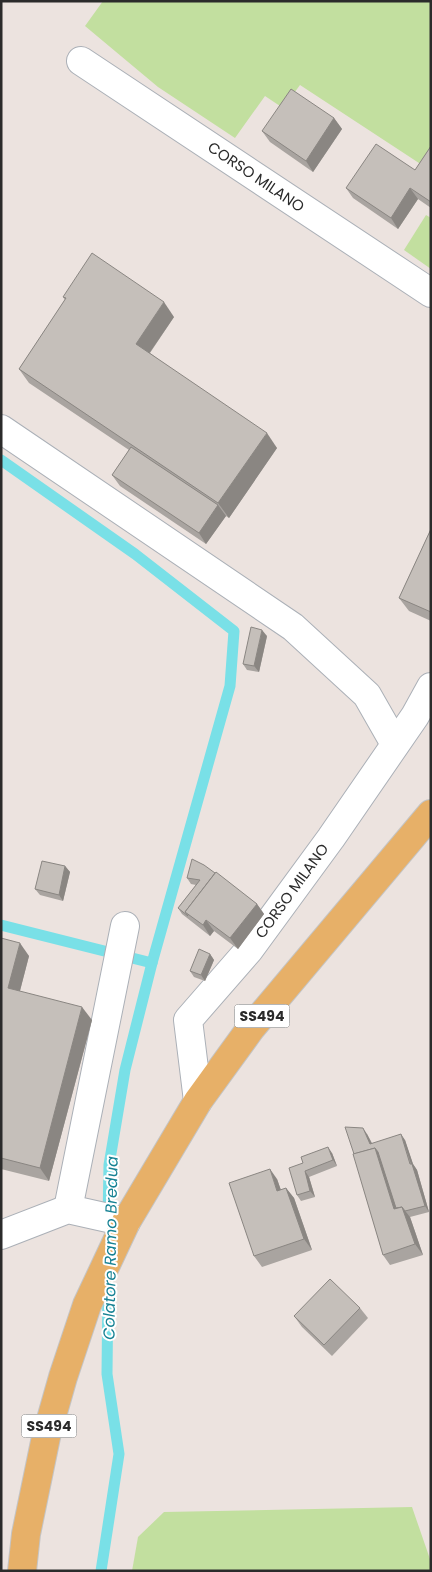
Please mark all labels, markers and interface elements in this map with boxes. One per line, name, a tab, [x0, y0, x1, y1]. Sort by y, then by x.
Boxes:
street label: CORSO MILANO	[204, 136, 309, 217]
street label: CORSO MILANO	[250, 839, 333, 942]
road number: SS494	[234, 1004, 290, 1028]
water label: Colatore Ramo Bredua	[97, 1156, 124, 1340]
road number: SS494	[22, 1414, 76, 1438]

